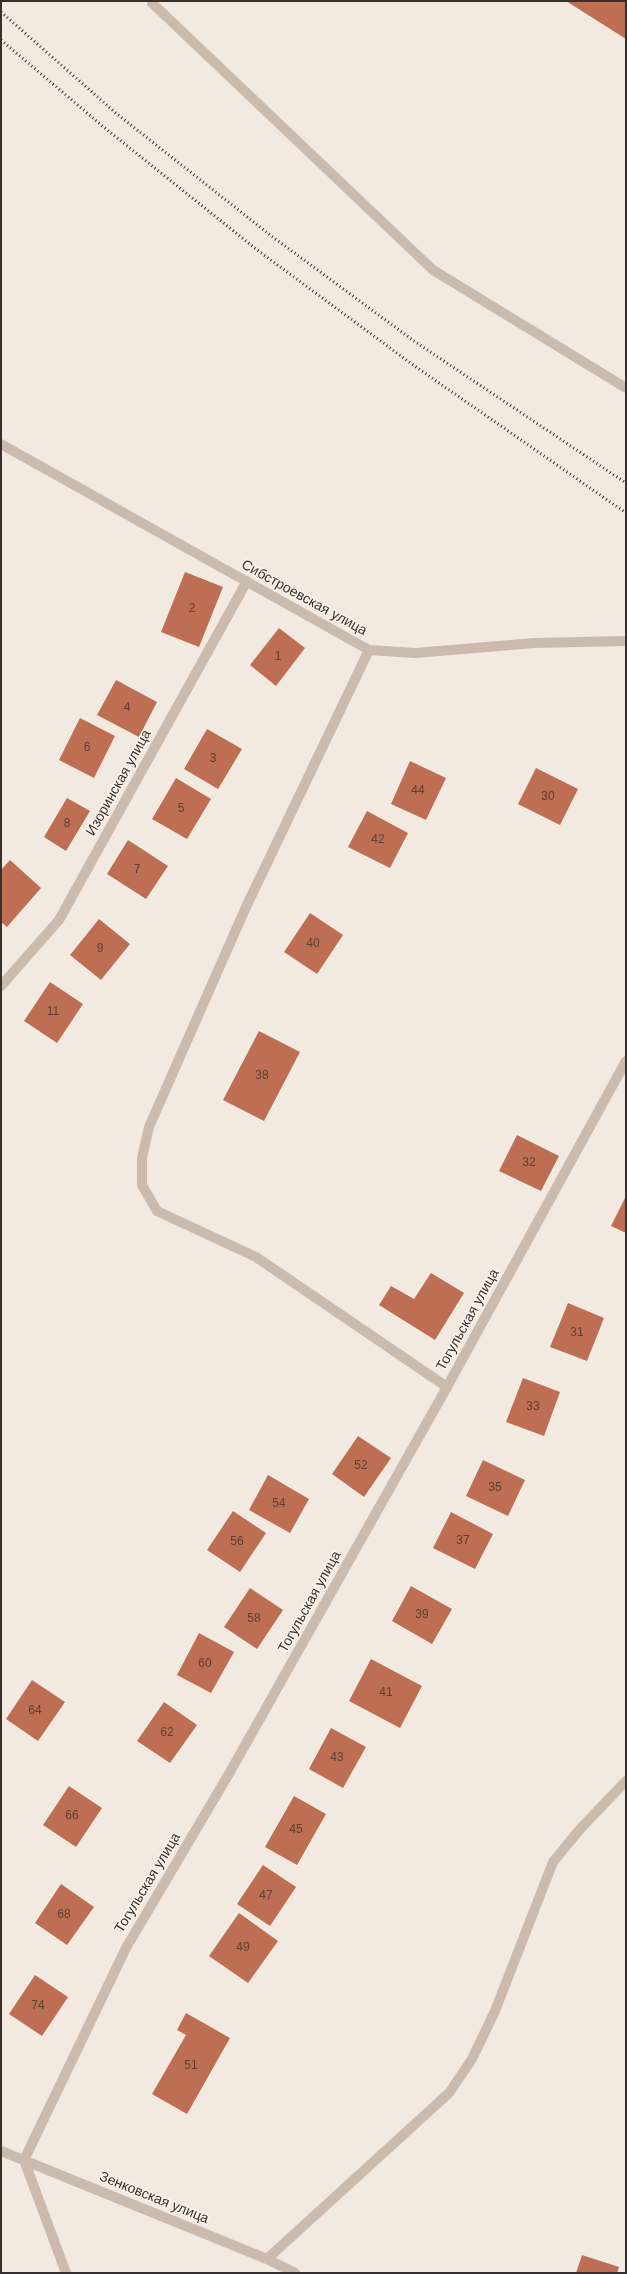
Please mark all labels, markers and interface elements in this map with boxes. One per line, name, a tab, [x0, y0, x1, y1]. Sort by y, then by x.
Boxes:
street label: Сибстроевская улица	[238, 556, 370, 640]
house number: 2	[189, 602, 195, 616]
house number: 1	[275, 650, 281, 664]
house number: 4	[124, 701, 130, 715]
street label: Изоринская улица	[83, 727, 155, 839]
house number: 6	[84, 741, 90, 755]
house number: 3	[210, 752, 216, 766]
house number: 44	[411, 784, 425, 798]
house number: 30	[541, 790, 555, 804]
house number: 5	[178, 802, 184, 816]
house number: 8	[64, 817, 70, 831]
house number: 42	[371, 833, 385, 847]
house number: 7	[134, 863, 140, 877]
house number: 40	[306, 937, 320, 951]
house number: 9	[97, 942, 103, 956]
house number: 11	[47, 1005, 59, 1019]
house number: 38	[255, 1069, 269, 1083]
house number: 32	[522, 1156, 536, 1170]
street label: Тогульская улица	[433, 1266, 503, 1374]
house number: 31	[570, 1326, 584, 1340]
house number: 33	[526, 1400, 540, 1414]
house number: 52	[354, 1459, 368, 1473]
house number: 35	[488, 1481, 502, 1495]
house number: 54	[272, 1497, 286, 1511]
house number: 37	[456, 1534, 470, 1548]
house number: 56	[230, 1535, 244, 1549]
street label: Тогульская улица	[275, 1548, 345, 1656]
house number: 39	[415, 1608, 429, 1622]
house number: 58	[247, 1612, 261, 1626]
house number: 60	[198, 1657, 212, 1671]
house number: 41	[379, 1686, 393, 1700]
house number: 64	[28, 1704, 42, 1718]
house number: 62	[160, 1726, 174, 1740]
house number: 43	[330, 1751, 344, 1765]
house number: 66	[65, 1809, 79, 1823]
house number: 45	[289, 1823, 303, 1837]
street label: Тогульская улица	[112, 1830, 184, 1936]
house number: 47	[259, 1889, 273, 1903]
house number: 68	[57, 1908, 71, 1922]
house number: 49	[236, 1941, 250, 1955]
house number: 74	[31, 1999, 45, 2013]
house number: 51	[184, 2059, 198, 2073]
street label: Зенковская улица	[97, 2168, 211, 2228]

